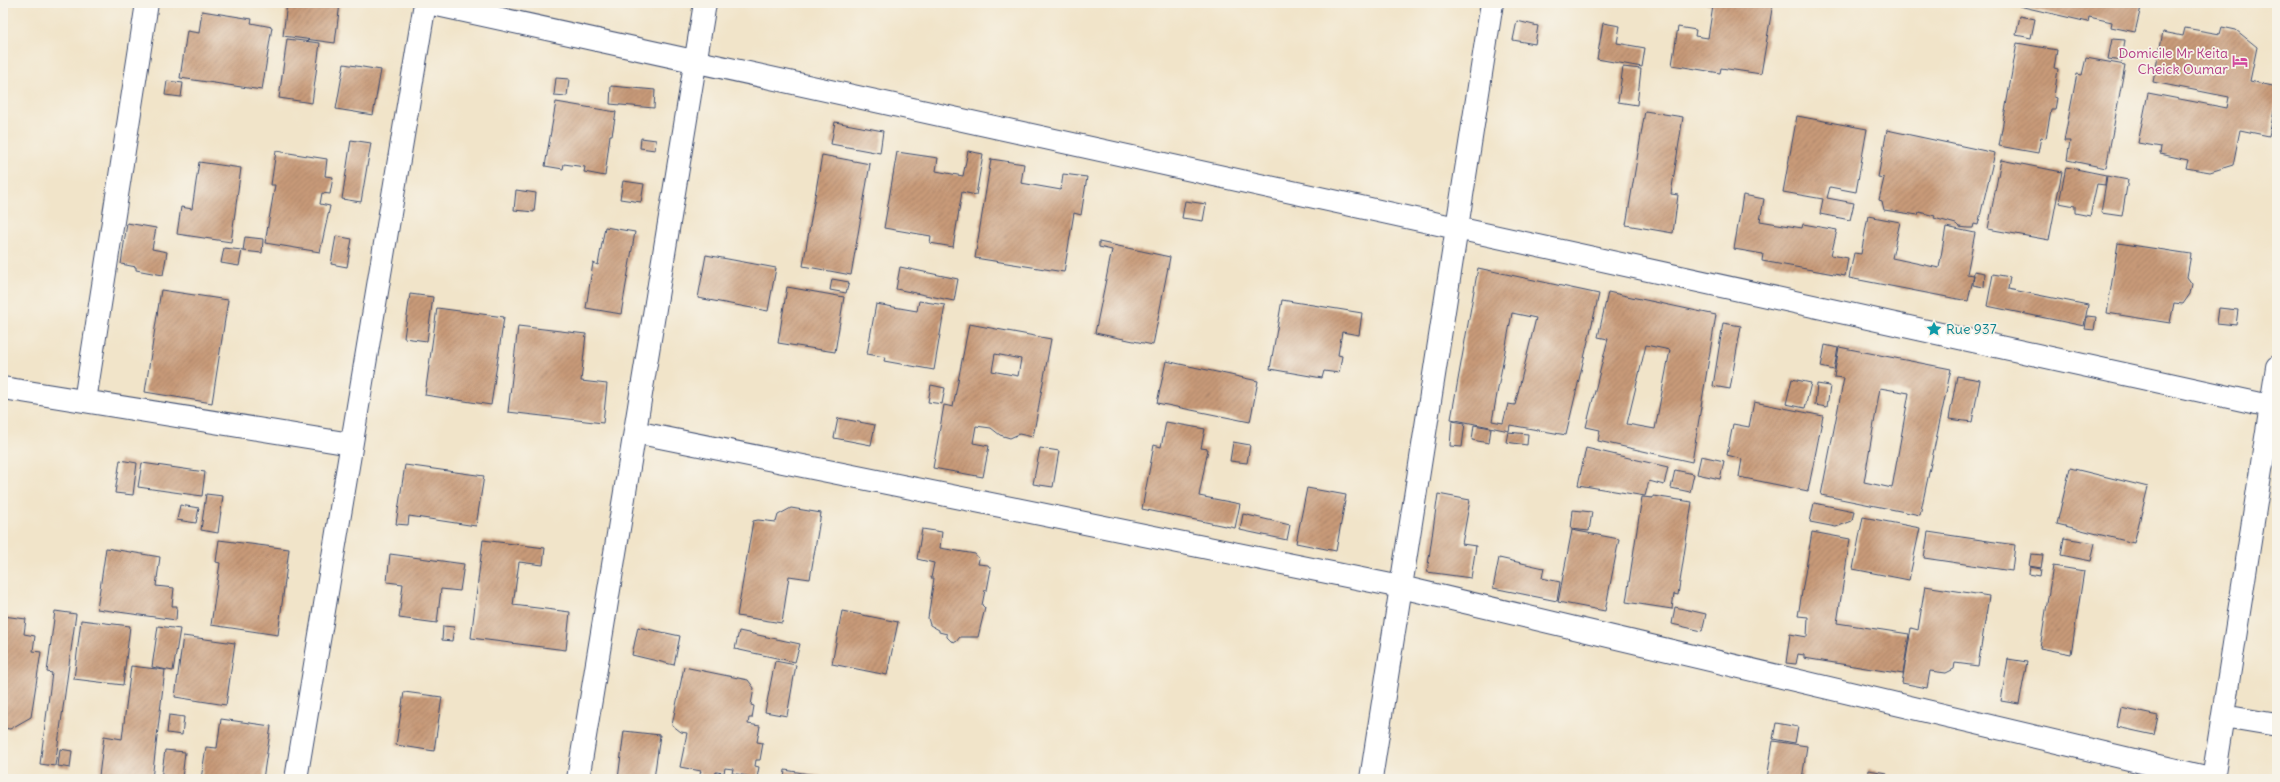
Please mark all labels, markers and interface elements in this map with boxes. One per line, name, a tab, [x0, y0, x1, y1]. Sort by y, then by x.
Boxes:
place label: Domicile Mr Keita Cheick Oumar	[2118, 44, 2228, 78]
hotel icon: Domicile Mr Keita Cheick Oumar	[2231, 52, 2249, 70]
place icon: Rue 937	[1925, 320, 1943, 338]
place label: Rue 937	[1946, 320, 1997, 338]

